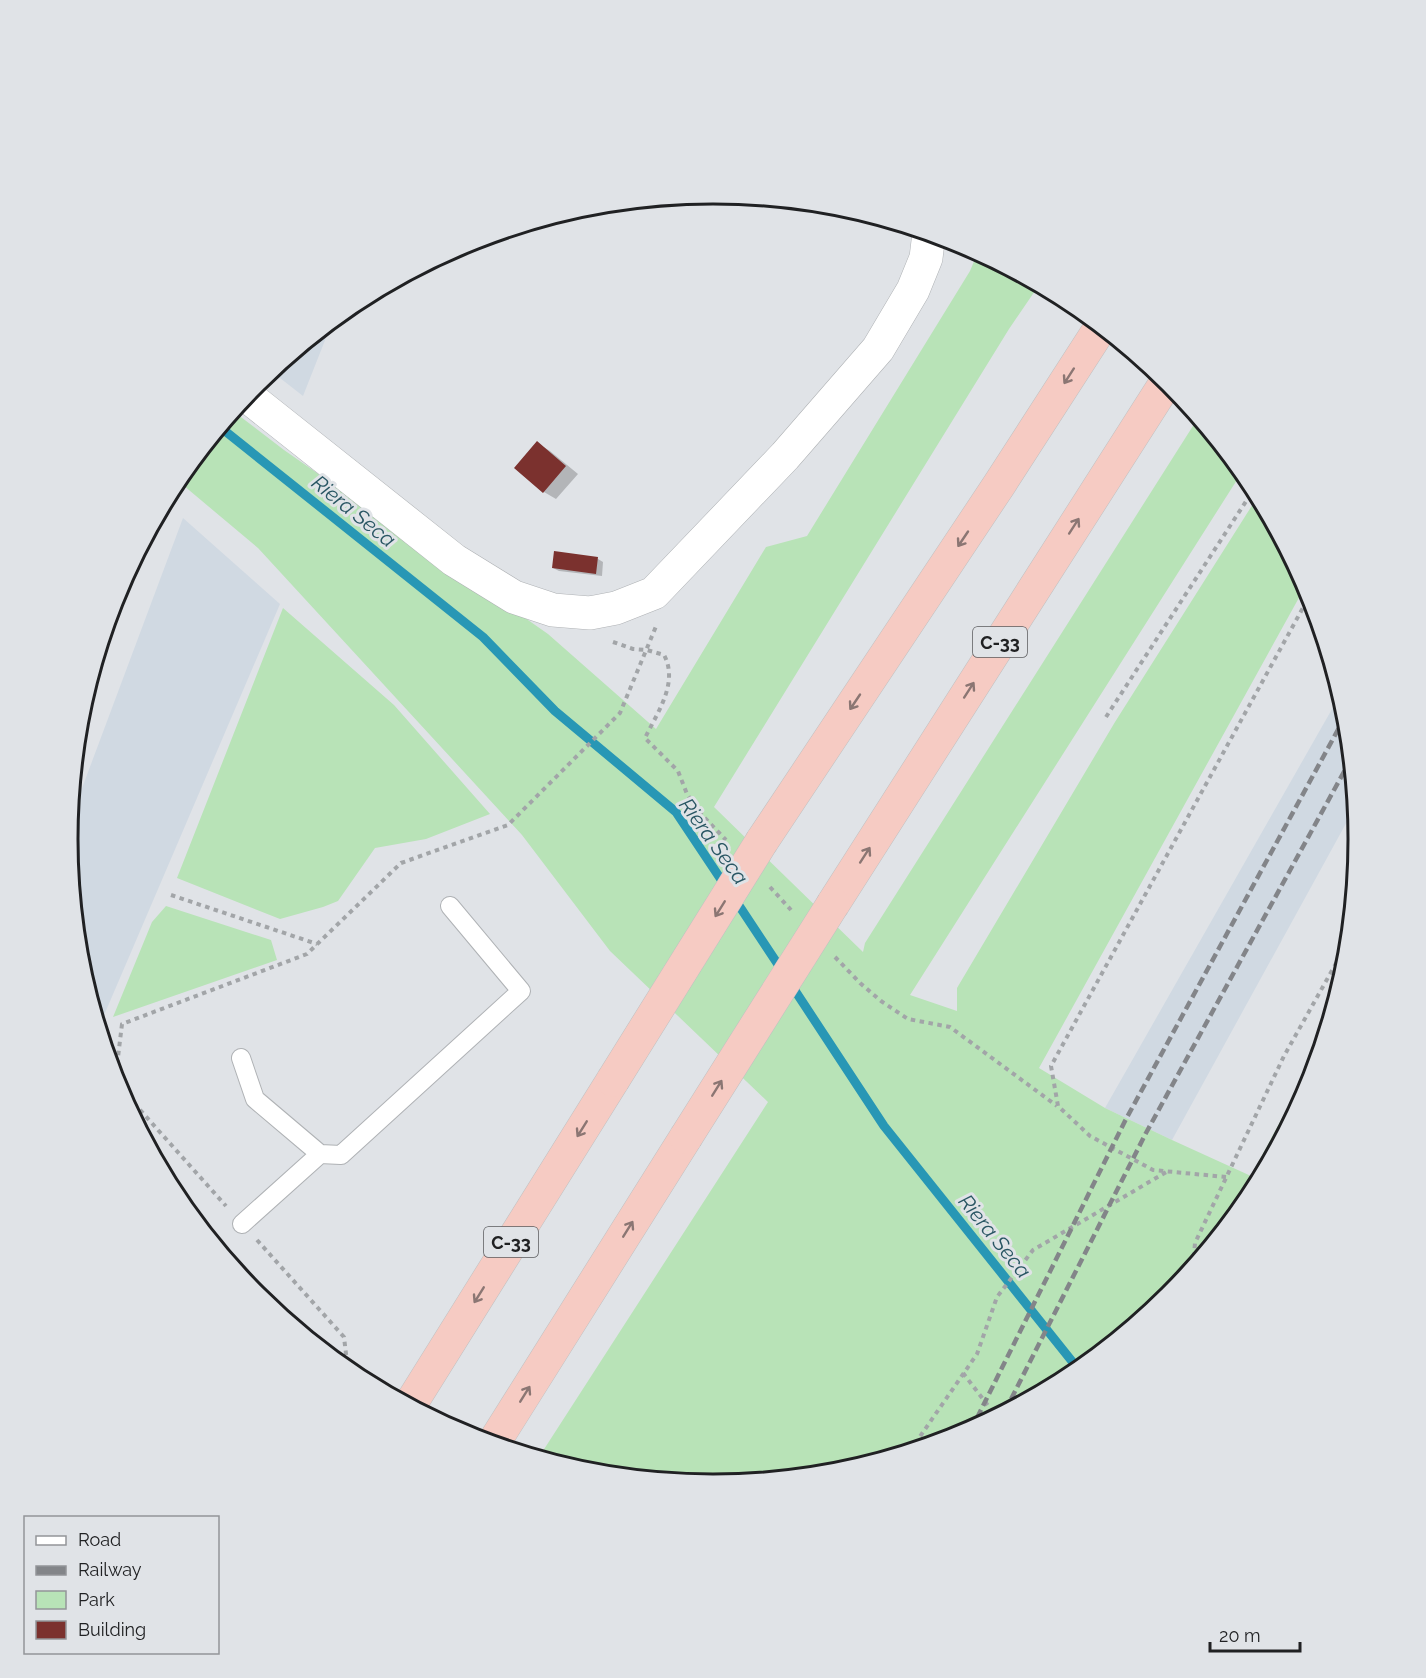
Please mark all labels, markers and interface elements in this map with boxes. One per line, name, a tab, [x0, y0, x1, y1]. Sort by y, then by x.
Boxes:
one-way arrow	[1063, 367, 1076, 384]
water label: Riera Seca	[307, 470, 401, 552]
one-way arrow	[1069, 518, 1081, 535]
one-way arrow	[957, 530, 969, 547]
road number: C-33	[973, 627, 1027, 657]
one-way arrow	[964, 682, 976, 699]
one-way arrow	[849, 693, 861, 709]
water label: Riera Seca	[674, 793, 754, 889]
one-way arrow	[858, 846, 871, 863]
one-way arrow	[714, 900, 726, 917]
one-way arrow	[712, 1080, 724, 1097]
one-way arrow	[576, 1120, 588, 1137]
water label: Riera Seca	[954, 1189, 1036, 1283]
one-way arrow	[623, 1221, 635, 1238]
road number: C-33	[484, 1227, 538, 1257]
one-way arrow	[472, 1286, 484, 1303]
one-way arrow	[519, 1386, 531, 1403]
legend	[24, 1516, 219, 1654]
text: Road	[78, 1529, 121, 1550]
text: Railway	[78, 1559, 142, 1580]
text: Park	[78, 1589, 115, 1610]
scale bar	[1210, 1615, 1300, 1653]
text: Building	[78, 1619, 146, 1640]
text: 20 m	[1219, 1625, 1261, 1646]

